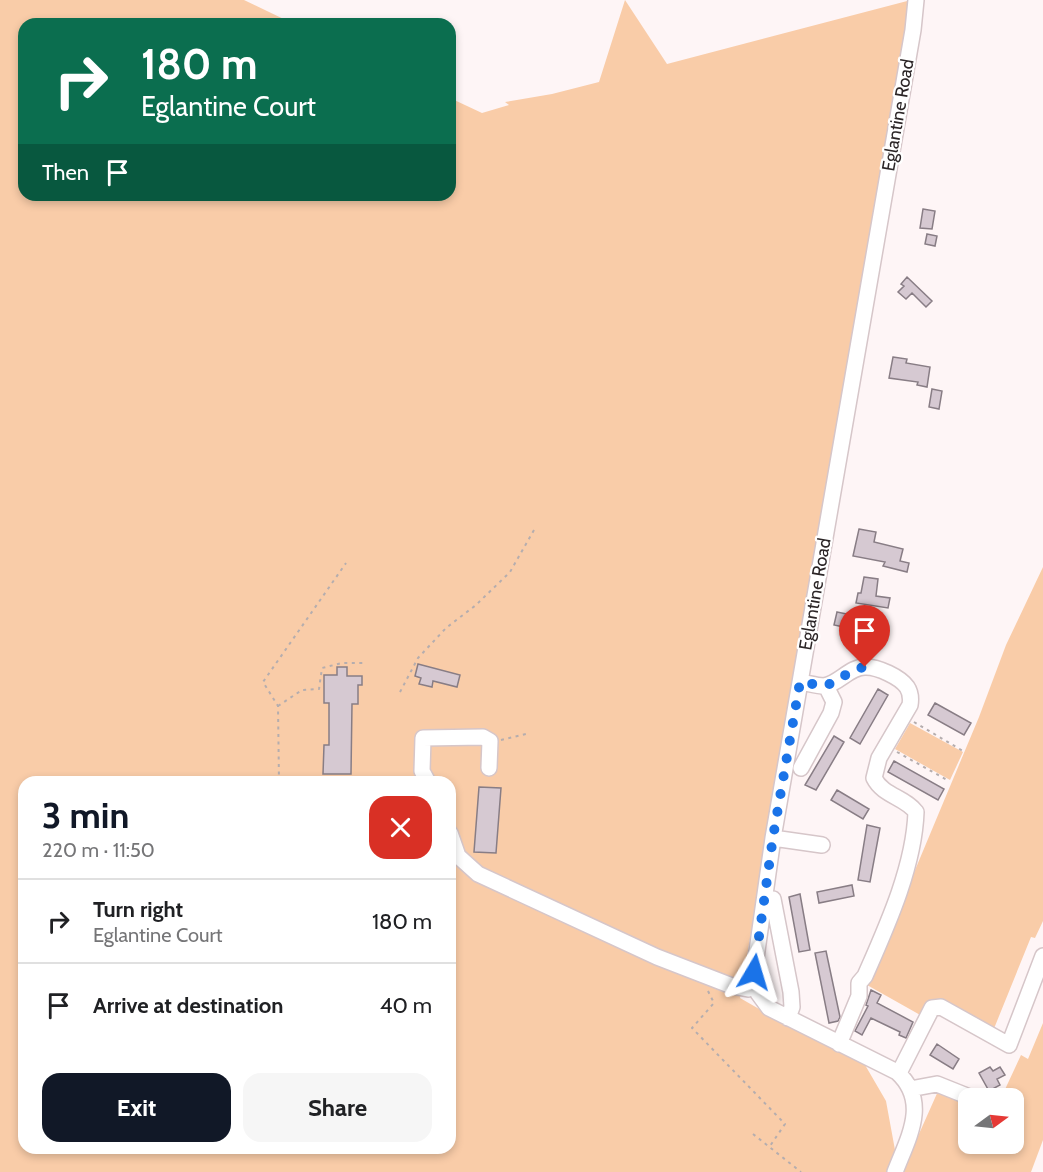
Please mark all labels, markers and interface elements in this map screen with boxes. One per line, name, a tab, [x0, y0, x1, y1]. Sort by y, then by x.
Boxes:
text: 180 m	[141, 38, 257, 90]
icon: right	[42, 42, 120, 120]
street label: Eglantine Road	[877, 57, 919, 173]
text: Eglantine Court	[141, 90, 316, 123]
icon: arrive	[101, 156, 134, 189]
text: Then	[42, 159, 89, 186]
street label: Eglantine Road	[794, 536, 836, 652]
pin	[839, 605, 890, 667]
icon: arrive	[848, 614, 881, 647]
text: 3 min	[42, 793, 129, 837]
button: close	[369, 796, 432, 859]
text: 220 m · 11:50	[42, 838, 155, 862]
text: Turn right	[93, 896, 183, 923]
icon: right	[42, 905, 75, 938]
text: 180 m	[372, 908, 432, 935]
text: Eglantine Court	[93, 923, 223, 947]
position arrow	[722, 940, 786, 1004]
icon: arrive	[42, 989, 75, 1022]
text: Arrive at destination	[93, 992, 283, 1019]
text: 40 m	[380, 992, 432, 1019]
button: Exit	[42, 1073, 231, 1142]
button: Share	[243, 1073, 432, 1142]
north arrow	[958, 1088, 1024, 1154]
map controls	[958, 1088, 1024, 1154]

